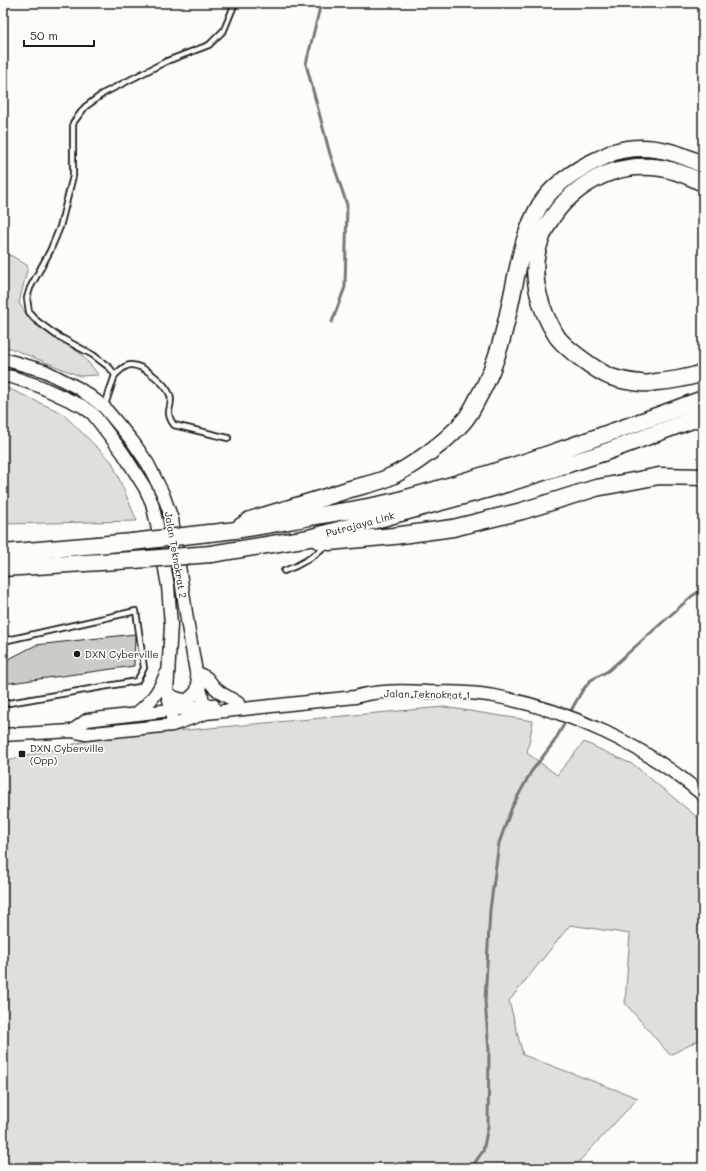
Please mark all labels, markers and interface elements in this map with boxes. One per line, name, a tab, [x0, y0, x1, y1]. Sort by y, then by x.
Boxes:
scale bar	[24, 22, 94, 48]
text: 50 m	[30, 27, 58, 43]
street label: Putrajaya Link	[324, 508, 396, 540]
street label: Jalan Teknokrat 2	[162, 511, 190, 599]
place label: DXN Cyberville	[85, 647, 159, 661]
marker: DXN Cyberville	[72, 649, 82, 659]
street label: Jalan Teknokrat 1	[384, 686, 470, 702]
place label: DXN Cyberville (Opp)	[30, 741, 104, 767]
marker: DXN Cyberville (Opp)	[17, 749, 27, 759]

